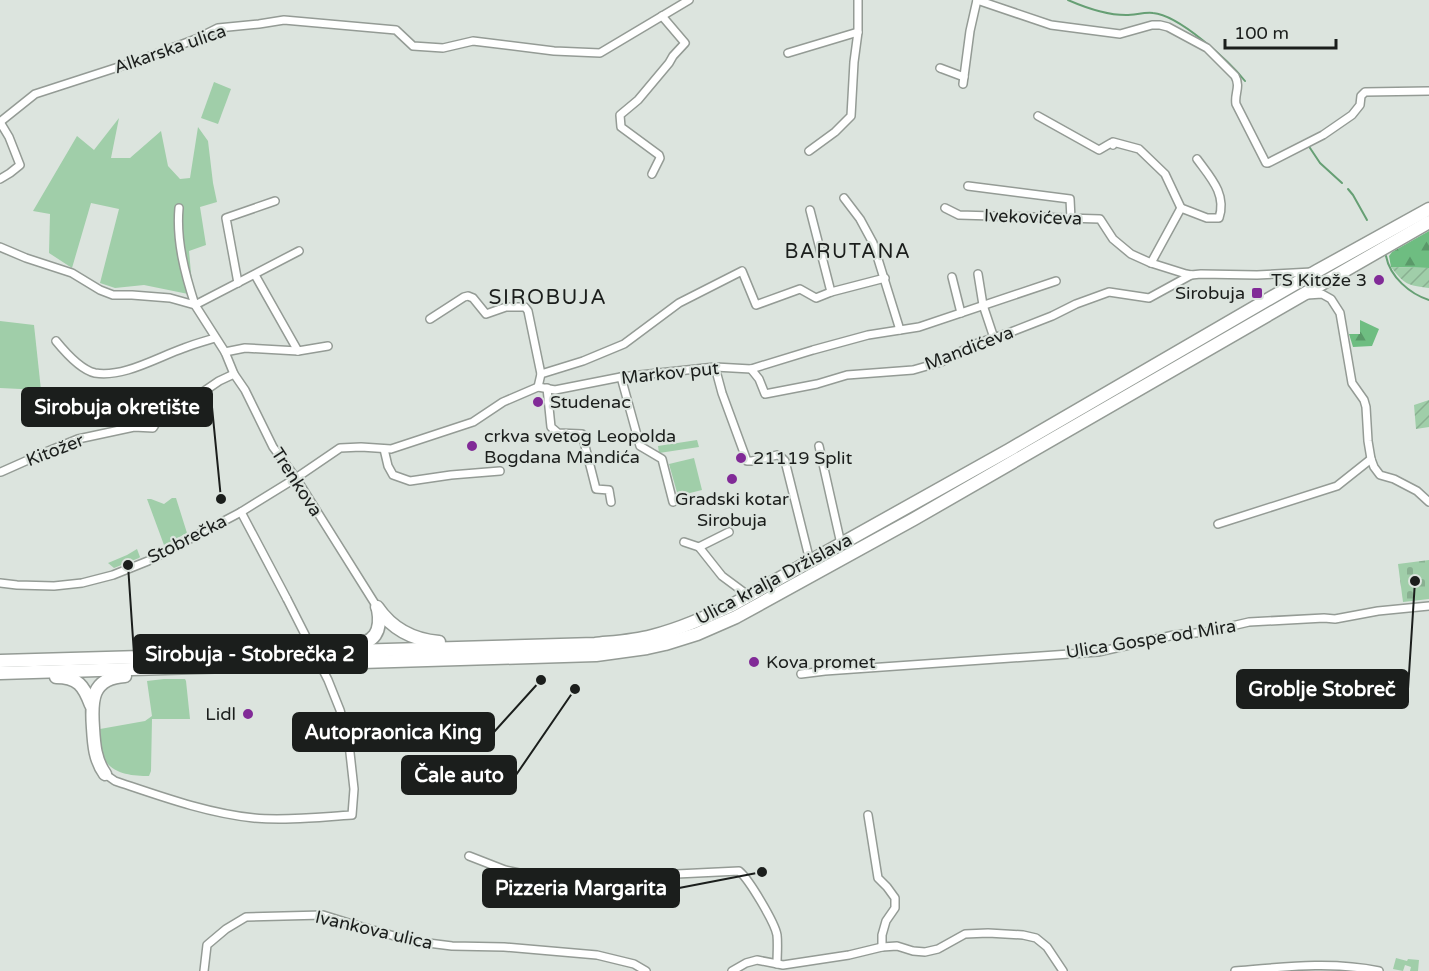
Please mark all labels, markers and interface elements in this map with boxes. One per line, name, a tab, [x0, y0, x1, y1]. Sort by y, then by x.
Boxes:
scale bar	[1225, 12, 1336, 50]
street label: Alkarska ulica	[111, 20, 229, 78]
text: 100 m	[1234, 22, 1289, 44]
street label: Ivekovićeva	[984, 204, 1082, 230]
district label: BARUTANA	[784, 240, 912, 264]
place label: TS Kitože 3	[1271, 269, 1367, 291]
marker: TS Kitože 3	[1372, 273, 1386, 287]
place label: Sirobuja	[1175, 282, 1245, 304]
district label: SIROBUJA	[489, 285, 607, 310]
marker: Sirobuja	[1250, 286, 1264, 300]
street label: Mandićeva	[921, 321, 1017, 375]
street label: Markov put	[620, 357, 720, 389]
callout: Sirobuja okretište	[22, 388, 212, 426]
place label: Studenac	[550, 391, 631, 413]
marker: Studenac	[531, 395, 545, 409]
text: Sirobuja okretište	[34, 396, 200, 420]
place label: crkva svetog Leopolda Bogdana Mandića	[484, 425, 676, 468]
street label: Kitožer	[23, 429, 87, 471]
marker: crkva svetog Leopolda Bogdana Mandića	[465, 439, 479, 453]
street label: Trenkova	[267, 443, 327, 521]
place label: 21119 Split	[753, 447, 852, 469]
marker: 21119 Split	[734, 451, 748, 465]
marker: Gradski kotar Sirobuja	[725, 472, 739, 486]
place label: Gradski kotar Sirobuja	[675, 488, 789, 531]
street label: Stobrečka	[144, 510, 230, 568]
street label: Ulica kralja Držislava	[692, 528, 856, 630]
street label: Ulica Gospe od Mira	[1064, 615, 1238, 663]
callout: Sirobuja - Stobrečka 2	[134, 635, 367, 673]
text: Sirobuja - Stobrečka 2	[145, 643, 355, 667]
place label: Kova promet	[766, 651, 876, 673]
marker: Kova promet	[747, 655, 761, 669]
callout: Groblje Stobreč	[1237, 670, 1408, 708]
text: Groblje Stobreč	[1248, 678, 1396, 702]
place label: Lidl	[205, 703, 236, 725]
marker: Lidl	[241, 707, 255, 721]
callout: Autopraonica King	[293, 713, 494, 751]
text: Autopraonica King	[304, 721, 482, 745]
callout: Čale auto	[402, 756, 516, 794]
text: Čale auto	[414, 762, 504, 788]
callout: Pizzeria Margarita	[483, 869, 679, 907]
text: Pizzeria Margarita	[495, 877, 667, 901]
street label: Ivankova ulica	[313, 906, 435, 954]

